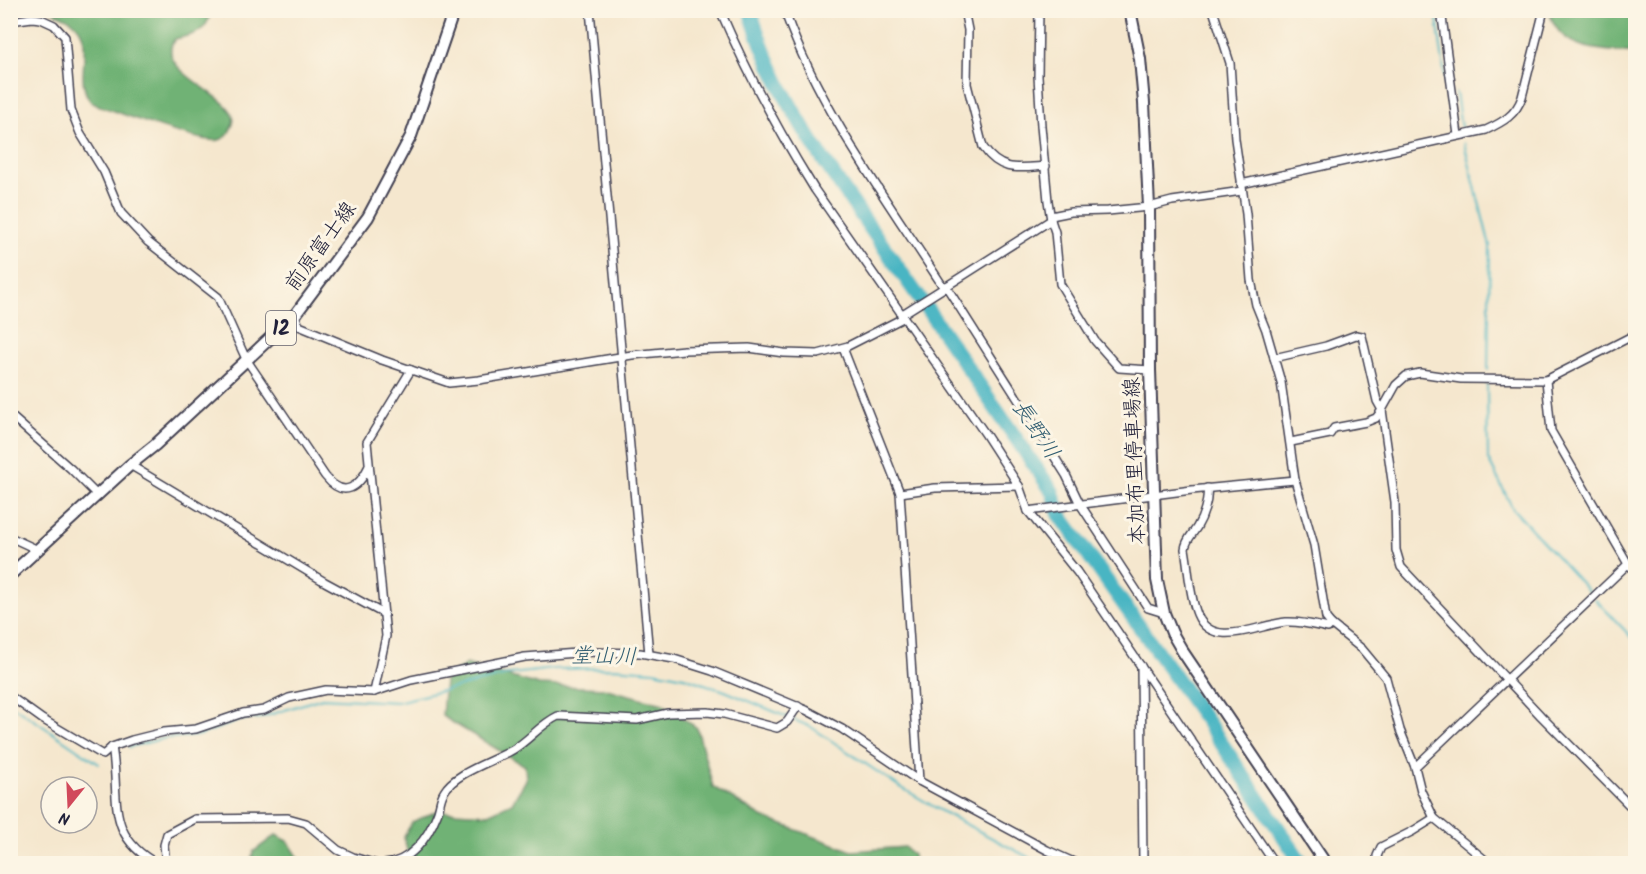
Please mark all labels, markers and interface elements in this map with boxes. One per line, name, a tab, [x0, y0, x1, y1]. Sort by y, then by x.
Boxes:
street label: 前原富士線	[277, 195, 365, 299]
road number: 12	[266, 311, 296, 345]
street label: 本加布里停車場線	[1116, 376, 1155, 545]
water label: 長野川	[1002, 393, 1068, 468]
water label: 堂山川	[571, 639, 637, 676]
north arrow	[39, 775, 99, 835]
text: N	[56, 804, 73, 831]

